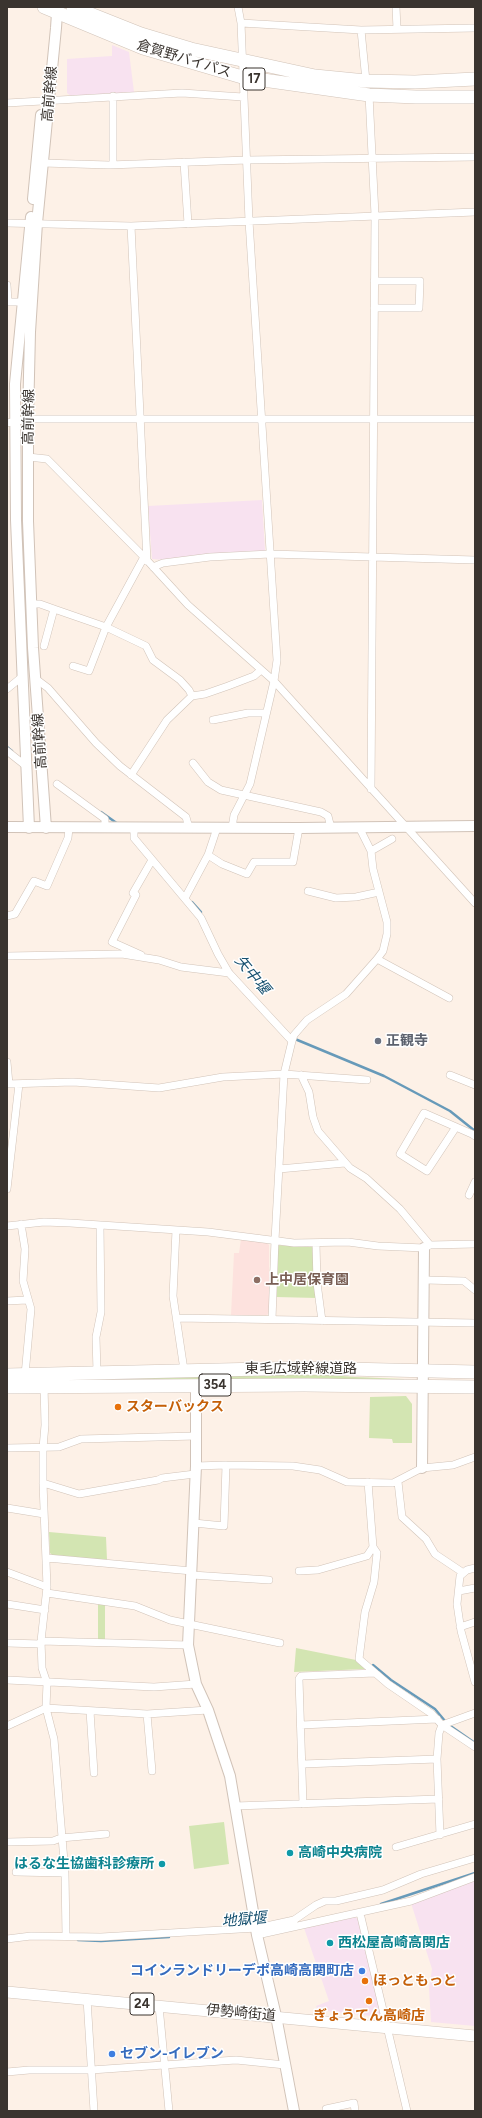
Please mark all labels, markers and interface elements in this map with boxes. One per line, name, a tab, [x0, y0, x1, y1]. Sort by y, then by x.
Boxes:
street label: 倉賀野バイパス	[135, 37, 233, 81]
street label: 高前幹線	[39, 65, 61, 123]
road number: 17	[243, 68, 265, 90]
street label: 高前幹線	[20, 389, 38, 445]
street label: 高前幹線	[30, 712, 50, 770]
water label: 矢中堰	[231, 952, 273, 998]
place label: 正観寺	[386, 1033, 428, 1049]
marker: 正観寺	[373, 1036, 383, 1046]
place label: 上中居保育園	[265, 1272, 349, 1288]
marker: 上中居保育園	[252, 1275, 262, 1285]
street label: 東毛広域幹線道路	[245, 1361, 357, 1377]
road number: 354	[199, 1374, 231, 1396]
place label: スターバックス	[126, 1399, 224, 1415]
marker: スターバックス	[113, 1402, 123, 1412]
place label: 高崎中央病院	[298, 1845, 382, 1861]
marker: 高崎中央病院	[285, 1848, 295, 1858]
place label: はるな生協歯科診療所	[14, 1856, 154, 1872]
marker: はるな生協歯科診療所	[157, 1859, 167, 1869]
water label: 地獄堰	[221, 1909, 267, 1931]
place label: 西松屋高崎高関店	[338, 1935, 450, 1951]
marker: 西松屋高崎高関店	[325, 1938, 335, 1948]
place label: コインランドリーデポ高崎高関町店	[130, 1963, 354, 1979]
marker: コインランドリーデポ高崎高関町店	[357, 1966, 367, 1976]
place label: ほっともっと	[373, 1973, 457, 1989]
marker: ほっともっと	[360, 1976, 370, 1986]
road number: 24	[130, 1993, 154, 2015]
marker: ぎょうてん高崎店	[364, 1996, 374, 2006]
street label: 伊勢崎街道	[205, 2002, 277, 2024]
place label: ぎょうてん高崎店	[313, 2008, 425, 2024]
place label: セブン-イレブン	[120, 2046, 224, 2062]
marker: セブン-イレブン	[107, 2049, 117, 2059]

